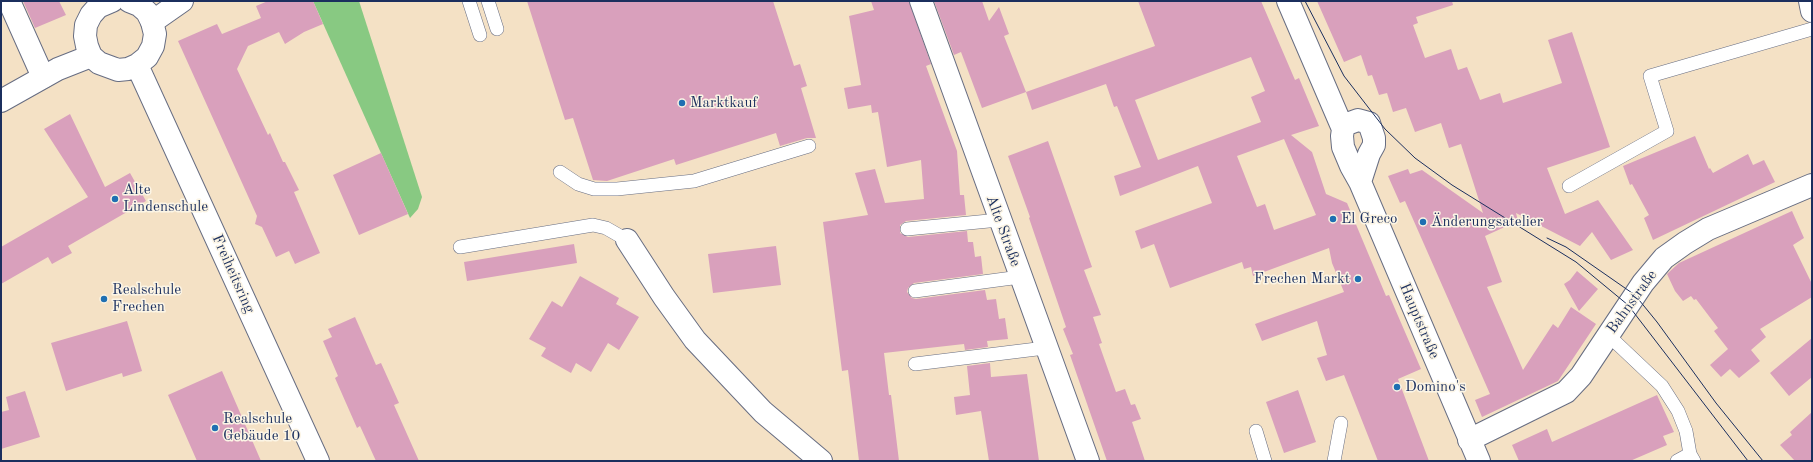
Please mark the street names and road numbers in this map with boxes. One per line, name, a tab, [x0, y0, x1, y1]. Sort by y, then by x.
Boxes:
street label: Alte Straße	[982, 193, 1024, 269]
street label: Freiheitsring	[208, 232, 258, 316]
street label: Bahnstraße	[1603, 267, 1661, 337]
street label: Hauptstraße	[1395, 280, 1443, 362]

